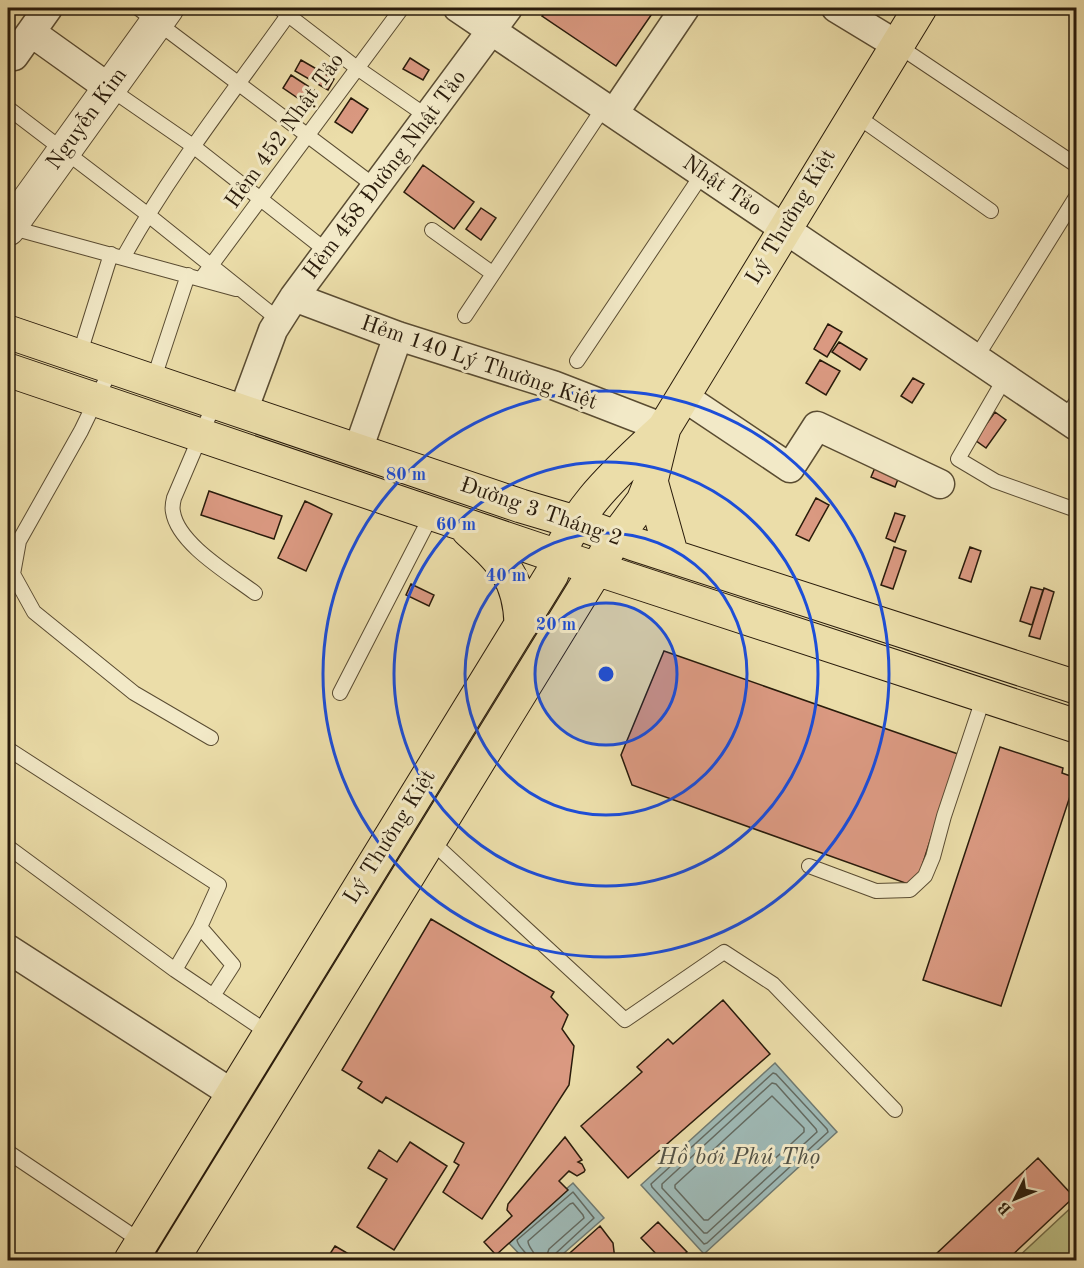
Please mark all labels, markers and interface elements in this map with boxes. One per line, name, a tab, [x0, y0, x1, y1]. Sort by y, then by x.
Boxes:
street label: Hẻm 452 Nhật Tảo	[221, 49, 349, 213]
street label: Nguyễn Kim	[42, 63, 131, 174]
street label: Hẻm 458 Đường Nhật Tảo	[299, 66, 471, 284]
street label: Lý Thường Kiệt	[742, 146, 840, 288]
street label: Nhật Tảo	[678, 152, 766, 220]
street label: Hẻm 140 Lý Thường Kiệt	[358, 312, 600, 414]
text: 80 m	[386, 466, 426, 484]
street label: Đường 3 Tháng 2	[457, 474, 625, 550]
text: 60 m	[436, 516, 476, 534]
text: 40 m	[486, 567, 526, 585]
text: 20 m	[536, 616, 576, 634]
centre of rings	[596, 664, 616, 684]
street label: Lý Thường Kiệt	[340, 766, 440, 908]
water label: Hồ bơi Phú Thọ	[657, 1144, 820, 1170]
north arrow	[985, 1169, 1045, 1229]
text: B	[996, 1198, 1015, 1217]

